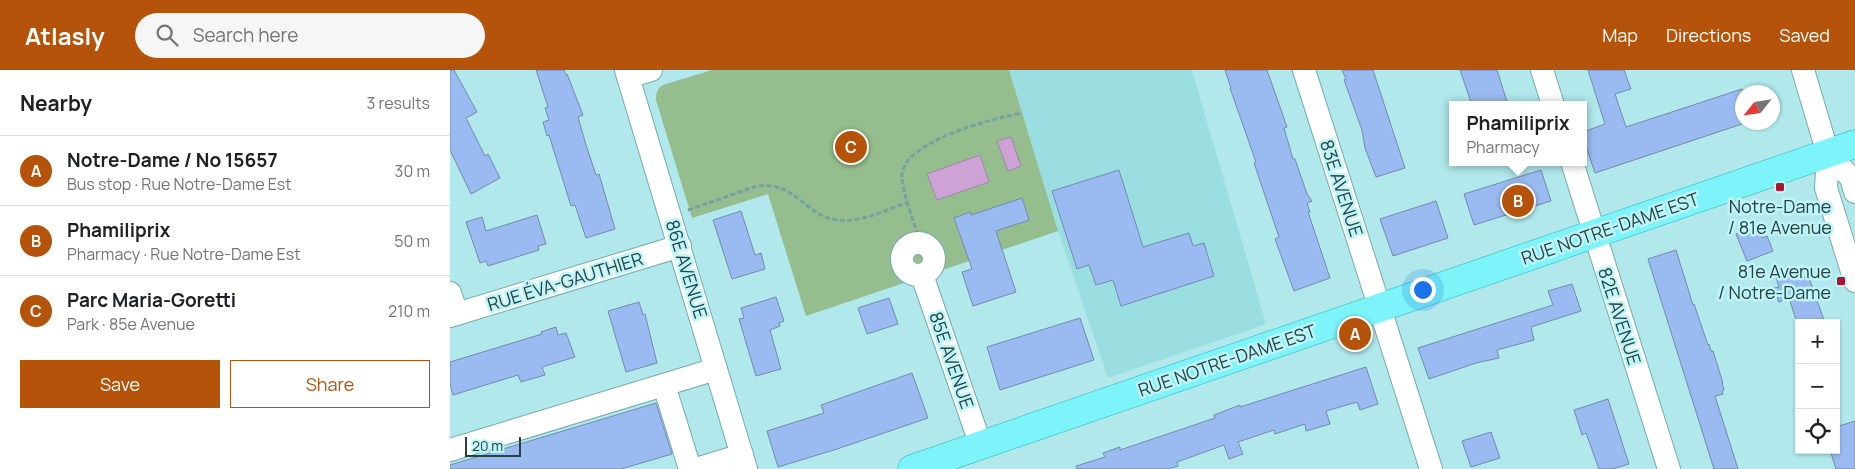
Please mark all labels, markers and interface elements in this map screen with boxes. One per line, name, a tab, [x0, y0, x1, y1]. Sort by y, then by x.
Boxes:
search box	[135, 13, 485, 58]
text: Atlasly	[25, 19, 105, 52]
icon: search	[153, 21, 181, 49]
text: Search here	[193, 22, 298, 48]
text: Map	[1602, 23, 1638, 47]
text: Directions	[1666, 23, 1751, 47]
text: Saved	[1779, 23, 1830, 47]
north arrow	[1735, 85, 1780, 130]
text: Nearby	[20, 89, 92, 117]
text: 3 results	[367, 92, 430, 114]
popup	[1449, 101, 1587, 166]
text: Phamiliprix	[1466, 110, 1570, 136]
pin: C	[835, 128, 867, 166]
street label: 83E AVENUE	[1315, 136, 1369, 240]
text: Pharmacy	[1466, 136, 1540, 158]
text: Notre-Dame / No 15657	[67, 147, 278, 173]
text: A	[31, 160, 41, 182]
text: 30 m	[395, 160, 430, 182]
text: Bus stop · Rue Notre-Dame Est	[67, 173, 292, 195]
marker: Notre-Dame / 81e Avenue	[1774, 181, 1786, 193]
pin: B	[1502, 182, 1534, 220]
street label: RUE NOTRE-DAME EST	[1518, 186, 1702, 270]
place label: Notre-Dame / 81e Avenue	[1728, 194, 1832, 239]
text: Phamiliprix	[67, 217, 170, 243]
street label: 86E AVENUE	[661, 217, 713, 321]
text: B	[31, 230, 41, 252]
text: 50 m	[394, 230, 430, 252]
text: Pharmacy · Rue Notre-Dame Est	[67, 243, 301, 265]
street label: RUE ÉVA-GAUTHIER	[484, 246, 646, 316]
place label: 81e Avenue / Notre-Dame	[1718, 259, 1831, 304]
street label: 82E AVENUE	[1593, 264, 1647, 368]
marker: 81e Avenue / Notre-Dame	[1835, 275, 1847, 287]
your location	[1410, 277, 1436, 303]
text: Parc Maria-Goretti	[67, 287, 236, 313]
text: C	[30, 300, 42, 322]
text: 210 m	[388, 300, 430, 322]
street label: 85E AVENUE	[924, 308, 980, 412]
text: Park · 85e Avenue	[67, 313, 195, 335]
pin: A	[1339, 315, 1371, 353]
street label: RUE NOTRE-DAME EST	[1135, 318, 1319, 402]
map controls	[1795, 319, 1840, 454]
button: +	[1795, 319, 1840, 364]
button: Save	[20, 360, 220, 408]
button: Share	[230, 360, 430, 408]
button: −	[1795, 364, 1840, 409]
button: locate	[1795, 409, 1840, 454]
scale bar	[465, 434, 521, 457]
text: 20 m	[472, 436, 503, 455]

